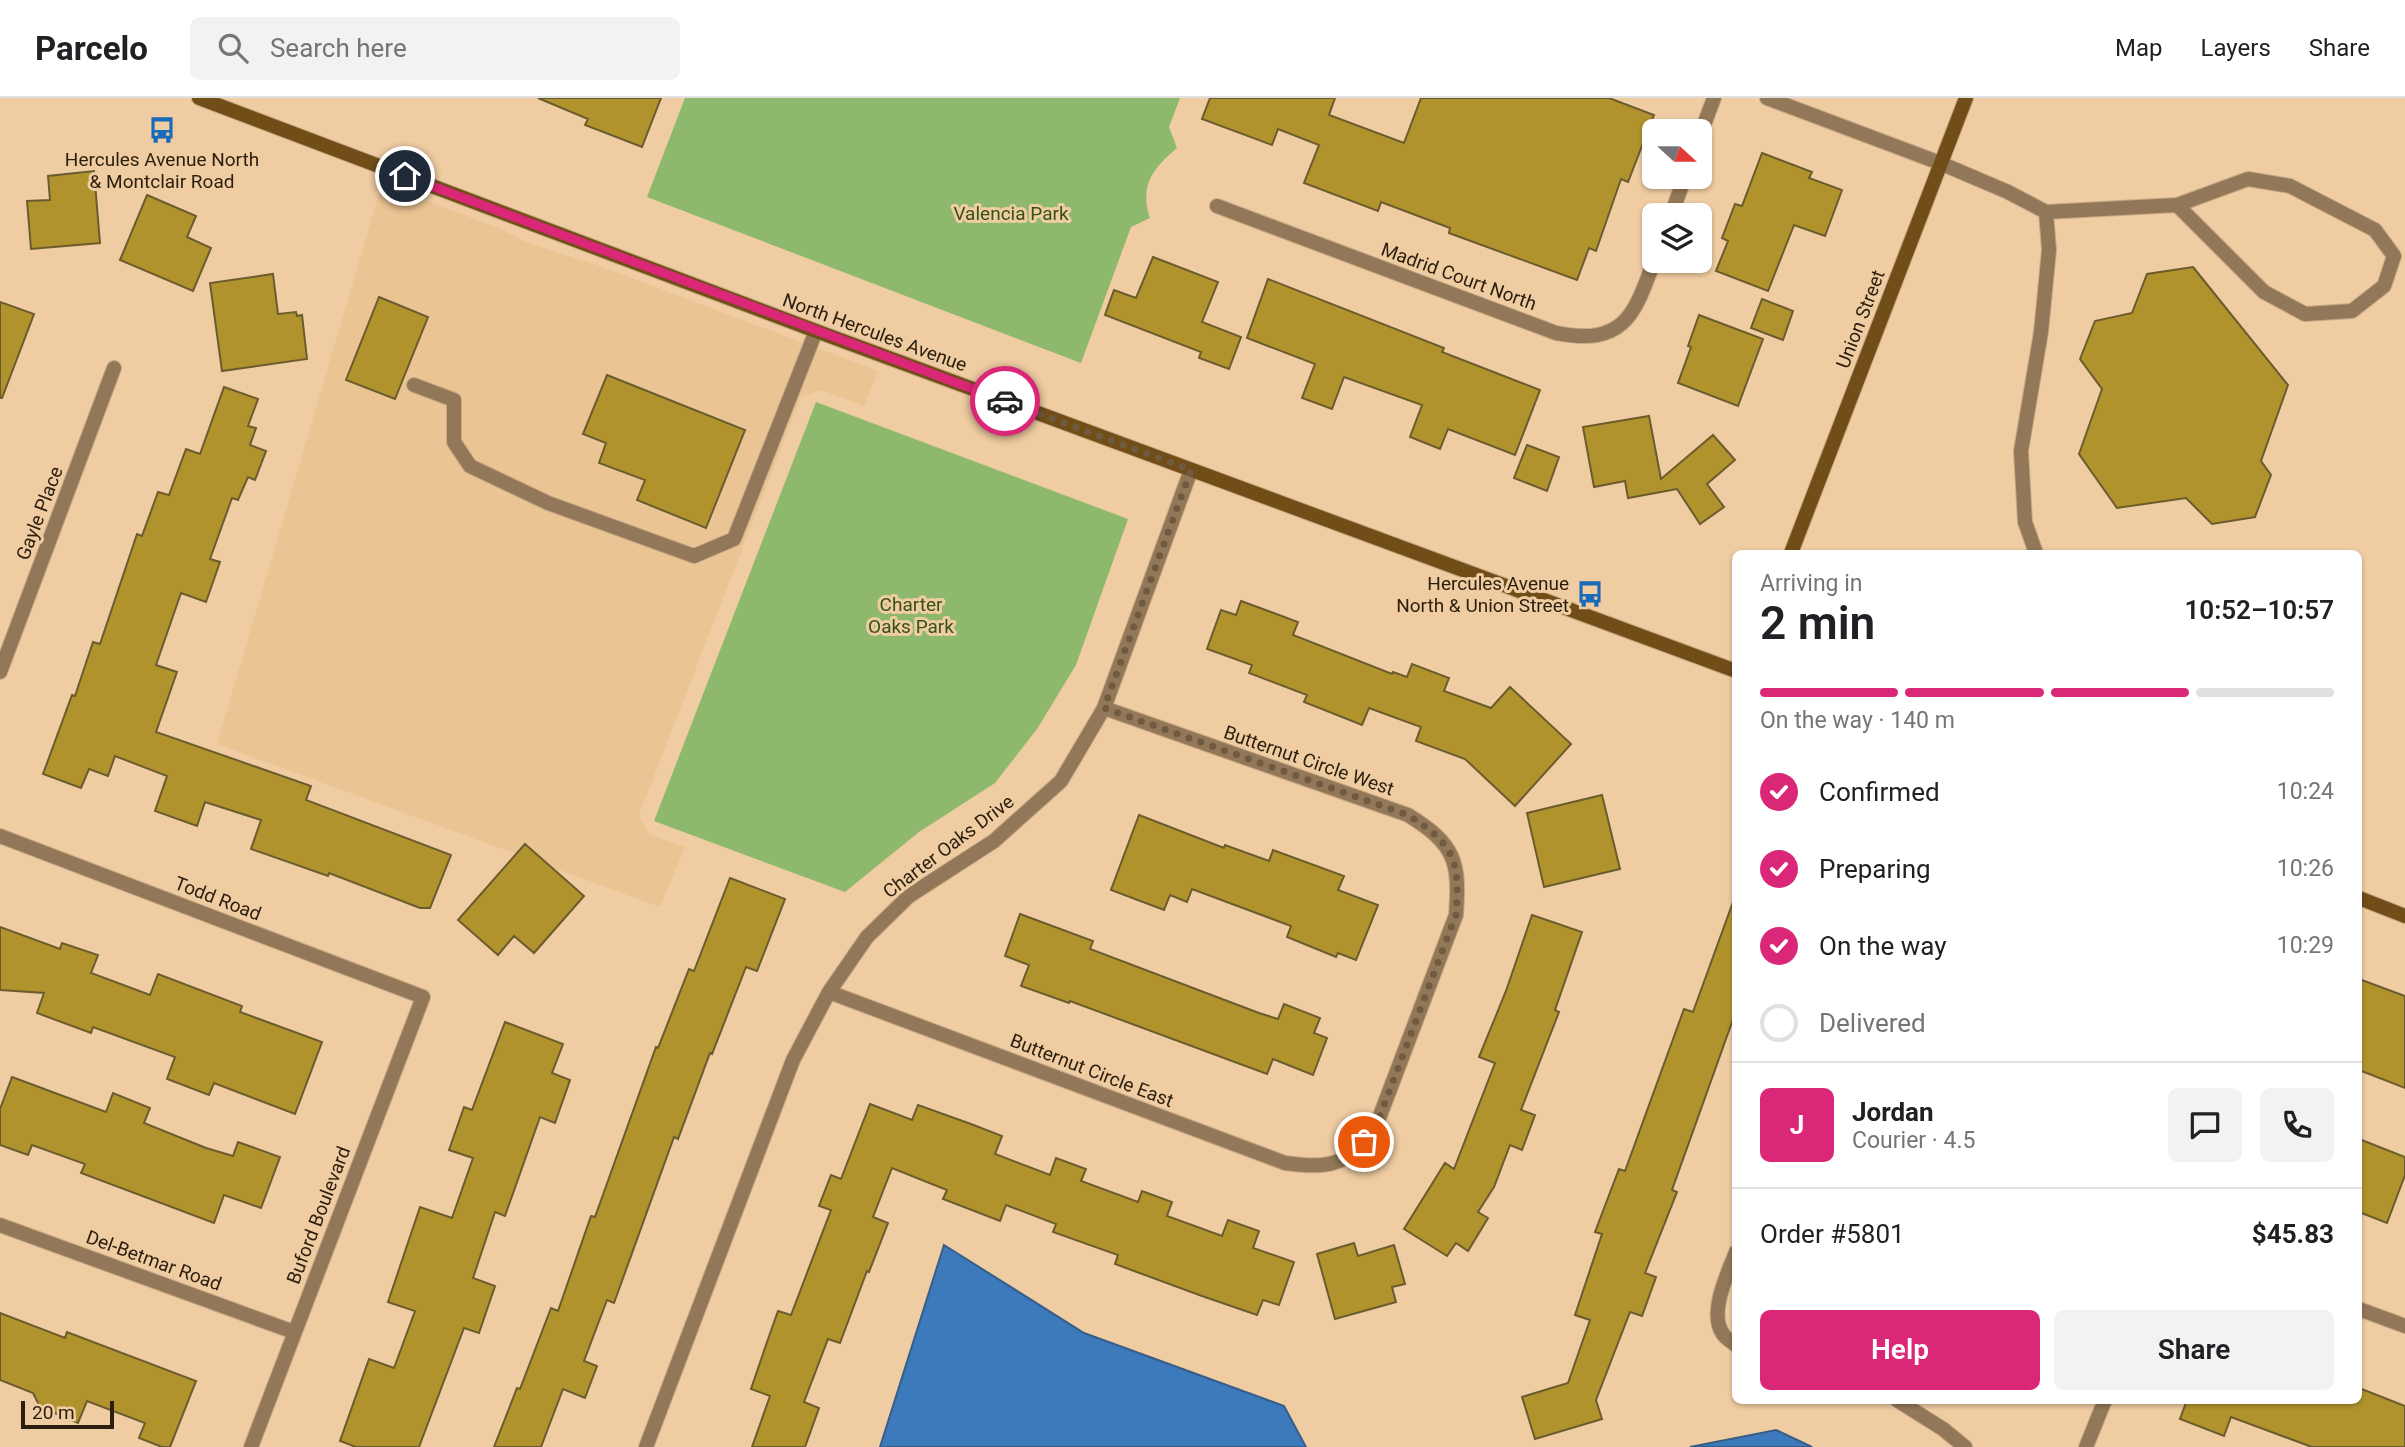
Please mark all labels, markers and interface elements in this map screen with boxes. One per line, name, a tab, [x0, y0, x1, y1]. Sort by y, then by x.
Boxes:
search box	[190, 17, 680, 80]
text: Parcelo	[35, 29, 148, 68]
icon: search	[214, 29, 252, 67]
text: Search here	[270, 33, 407, 63]
text: Map	[2115, 34, 2163, 62]
text: Layers	[2201, 34, 2271, 62]
text: Share	[2309, 34, 2370, 62]
bus stop icon: Hercules Avenue North & Montclair Road	[147, 115, 177, 145]
north arrow	[1642, 119, 1712, 189]
map controls	[1642, 119, 1712, 273]
pin	[375, 146, 435, 206]
place label: Hercules Avenue North & Montclair Road	[65, 148, 259, 193]
icon: home	[386, 157, 424, 195]
park label: Valencia Park	[953, 202, 1069, 225]
button: layers	[1642, 203, 1712, 273]
street label: Madrid Court North	[1378, 238, 1540, 315]
street label: Union Street	[1831, 267, 1890, 372]
street label: North Hercules Avenue	[780, 288, 970, 377]
courier	[970, 366, 1040, 436]
icon: car	[986, 382, 1024, 420]
street label: Gayle Place	[11, 463, 68, 563]
text: Arriving in	[1760, 570, 1863, 597]
place label: Hercules Avenue North & Union Street	[1396, 572, 1569, 617]
bus stop icon: Hercules Avenue North & Union Street	[1575, 579, 1605, 609]
park label: Charter Oaks Park	[868, 593, 954, 638]
text: 10:52–10:57	[2184, 595, 2334, 625]
text: 2 min	[1760, 596, 1875, 650]
text: On the way · 140 m	[1760, 707, 1955, 734]
street label: Butternut Circle West	[1221, 721, 1397, 800]
icon: check	[1760, 773, 1798, 811]
text: Confirmed	[1819, 777, 1940, 807]
text: 10:24	[2277, 778, 2334, 805]
street label: Charter Oaks Drive	[878, 790, 1018, 903]
icon: check	[1760, 850, 1798, 888]
text: Preparing	[1819, 854, 1931, 884]
text: 10:26	[2277, 855, 2334, 882]
street label: Todd Road	[171, 871, 264, 926]
icon: check	[1760, 927, 1798, 965]
text: On the way	[1819, 931, 1947, 961]
text: 10:29	[2277, 932, 2334, 959]
text: Delivered	[1819, 1008, 1926, 1038]
street label: Butternut Circle East	[1007, 1029, 1177, 1112]
button: chat	[2168, 1088, 2242, 1162]
button: phone	[2260, 1088, 2334, 1162]
text: Jordan	[1852, 1097, 1934, 1127]
text: J	[1790, 1110, 1804, 1140]
pin	[1334, 1112, 1394, 1172]
icon: bag	[1345, 1123, 1383, 1161]
text: Courier · 4.5	[1852, 1127, 1975, 1154]
street label: Buford Boulevard	[282, 1143, 355, 1287]
text: Order #5801	[1760, 1219, 1905, 1249]
text: $45.83	[2252, 1219, 2334, 1249]
street label: Del-Betmar Road	[83, 1225, 225, 1296]
button: Help	[1760, 1310, 2040, 1390]
button: Share	[2054, 1310, 2334, 1390]
scale bar	[21, 1398, 114, 1430]
text: 20 m	[32, 1401, 75, 1424]

